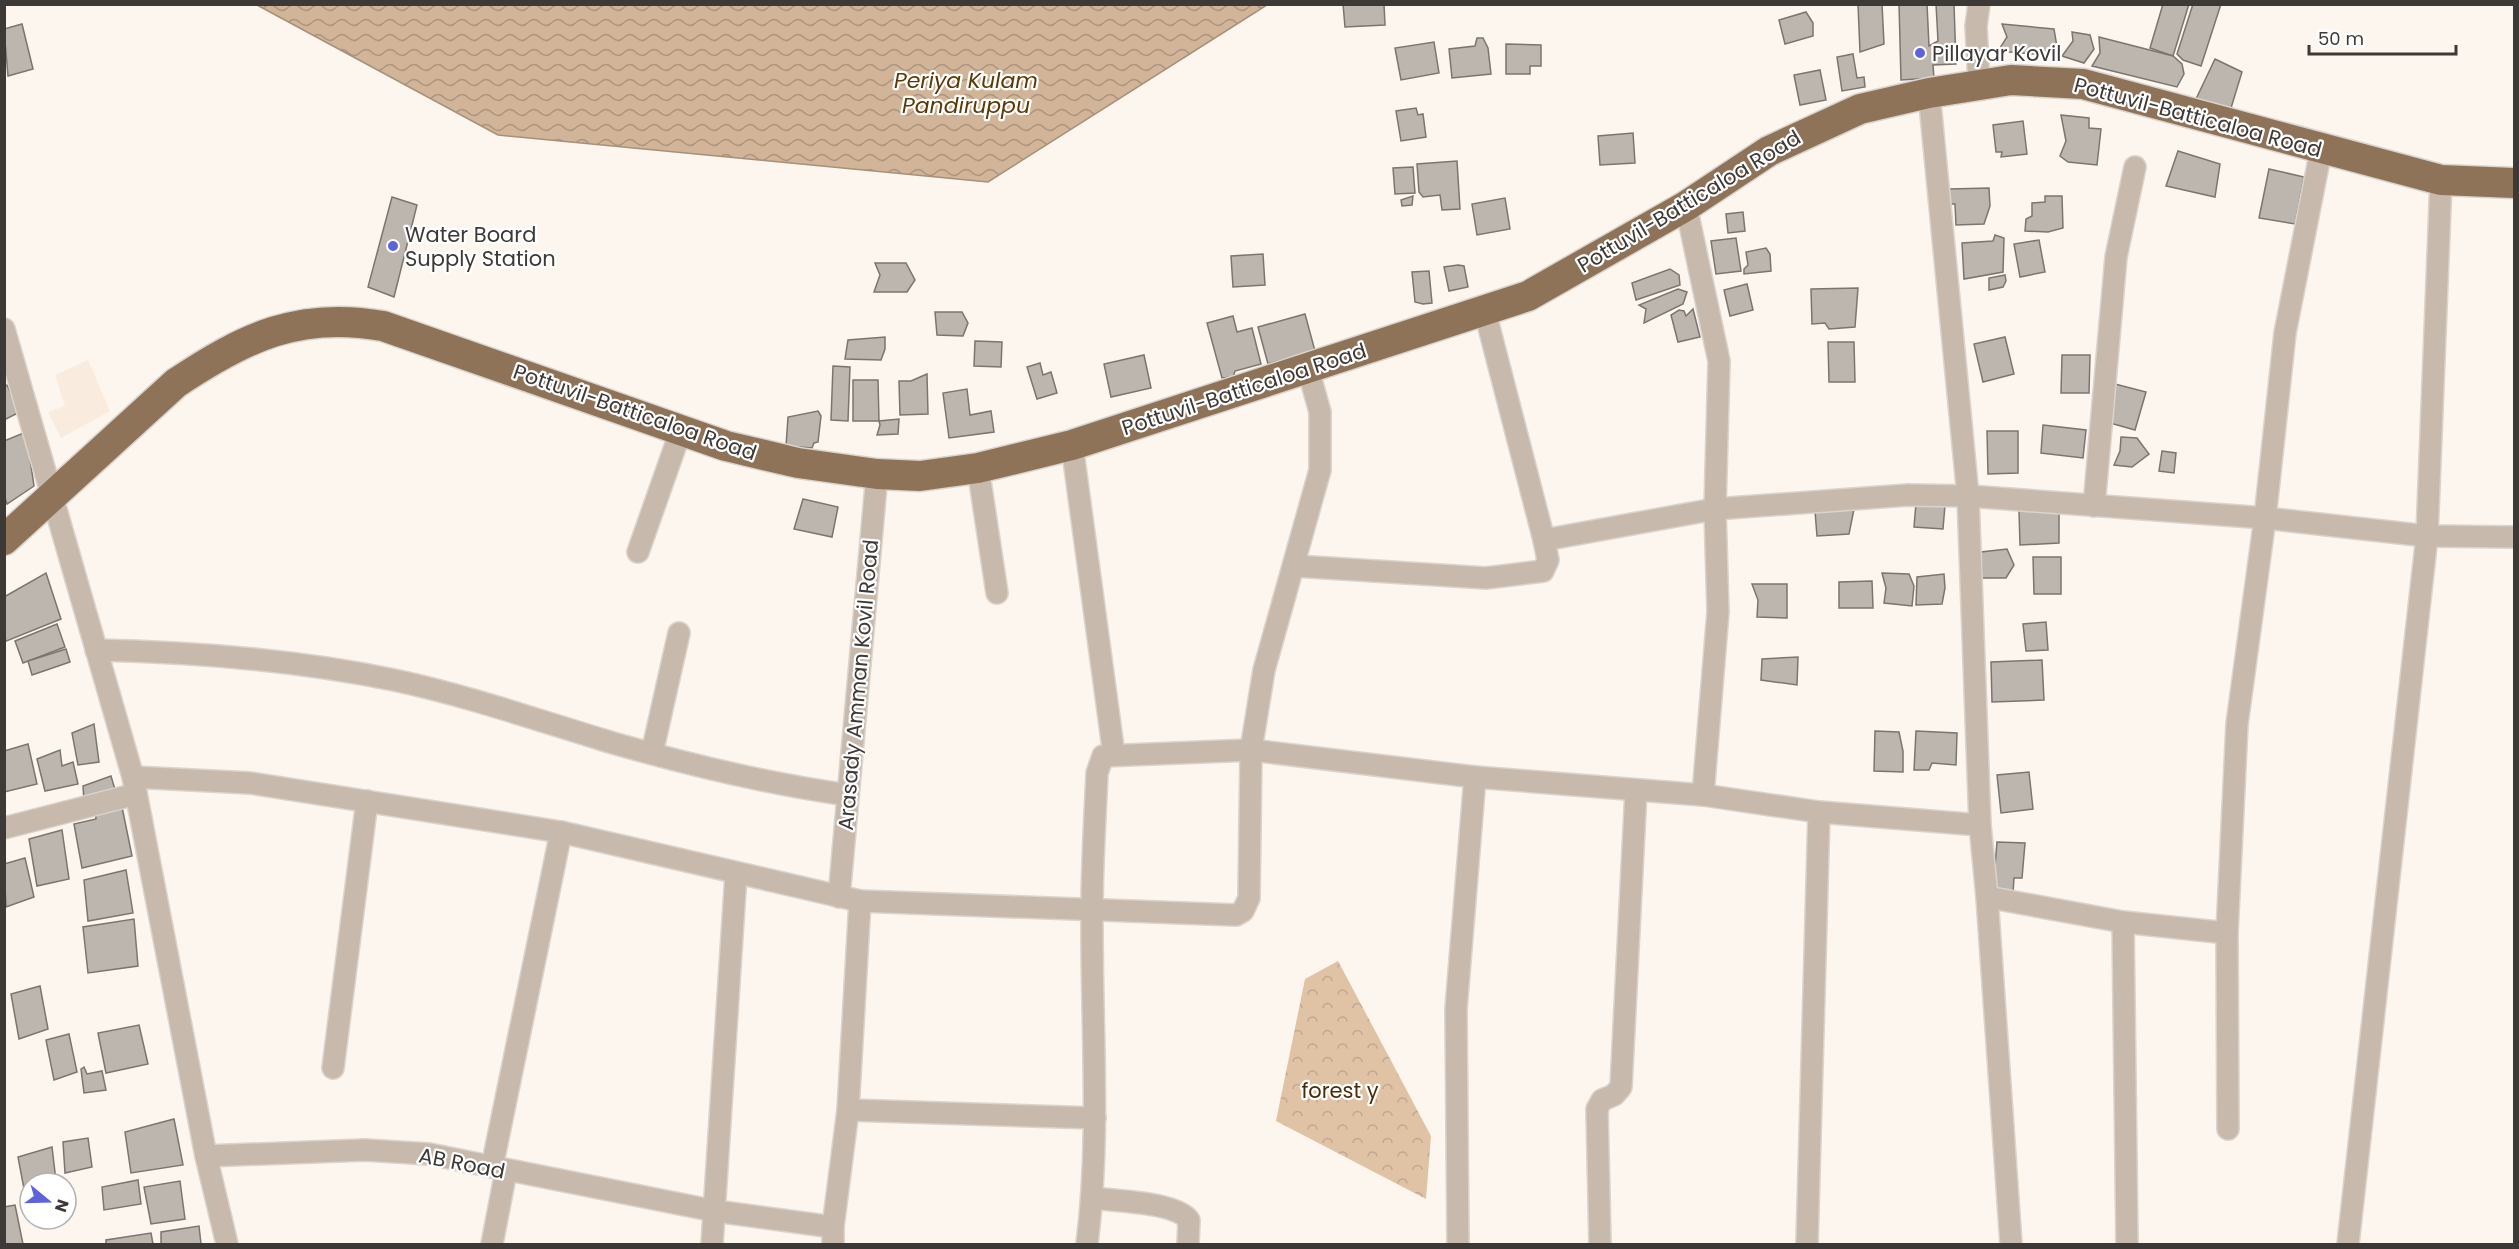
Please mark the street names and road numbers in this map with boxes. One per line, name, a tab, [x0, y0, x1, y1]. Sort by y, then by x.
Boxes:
street label: Pottuvil-Batticaloa Road	[2071, 70, 2325, 164]
street label: Pottuvil-Batticaloa Road	[1572, 123, 1806, 279]
street label: Pottuvil-Batticaloa Road	[1118, 336, 1370, 442]
street label: Pottuvil-Batticaloa Road	[509, 357, 761, 467]
street label: Arasady Amman Kovil Road	[831, 538, 885, 832]
street label: AB Road	[416, 1140, 508, 1186]

